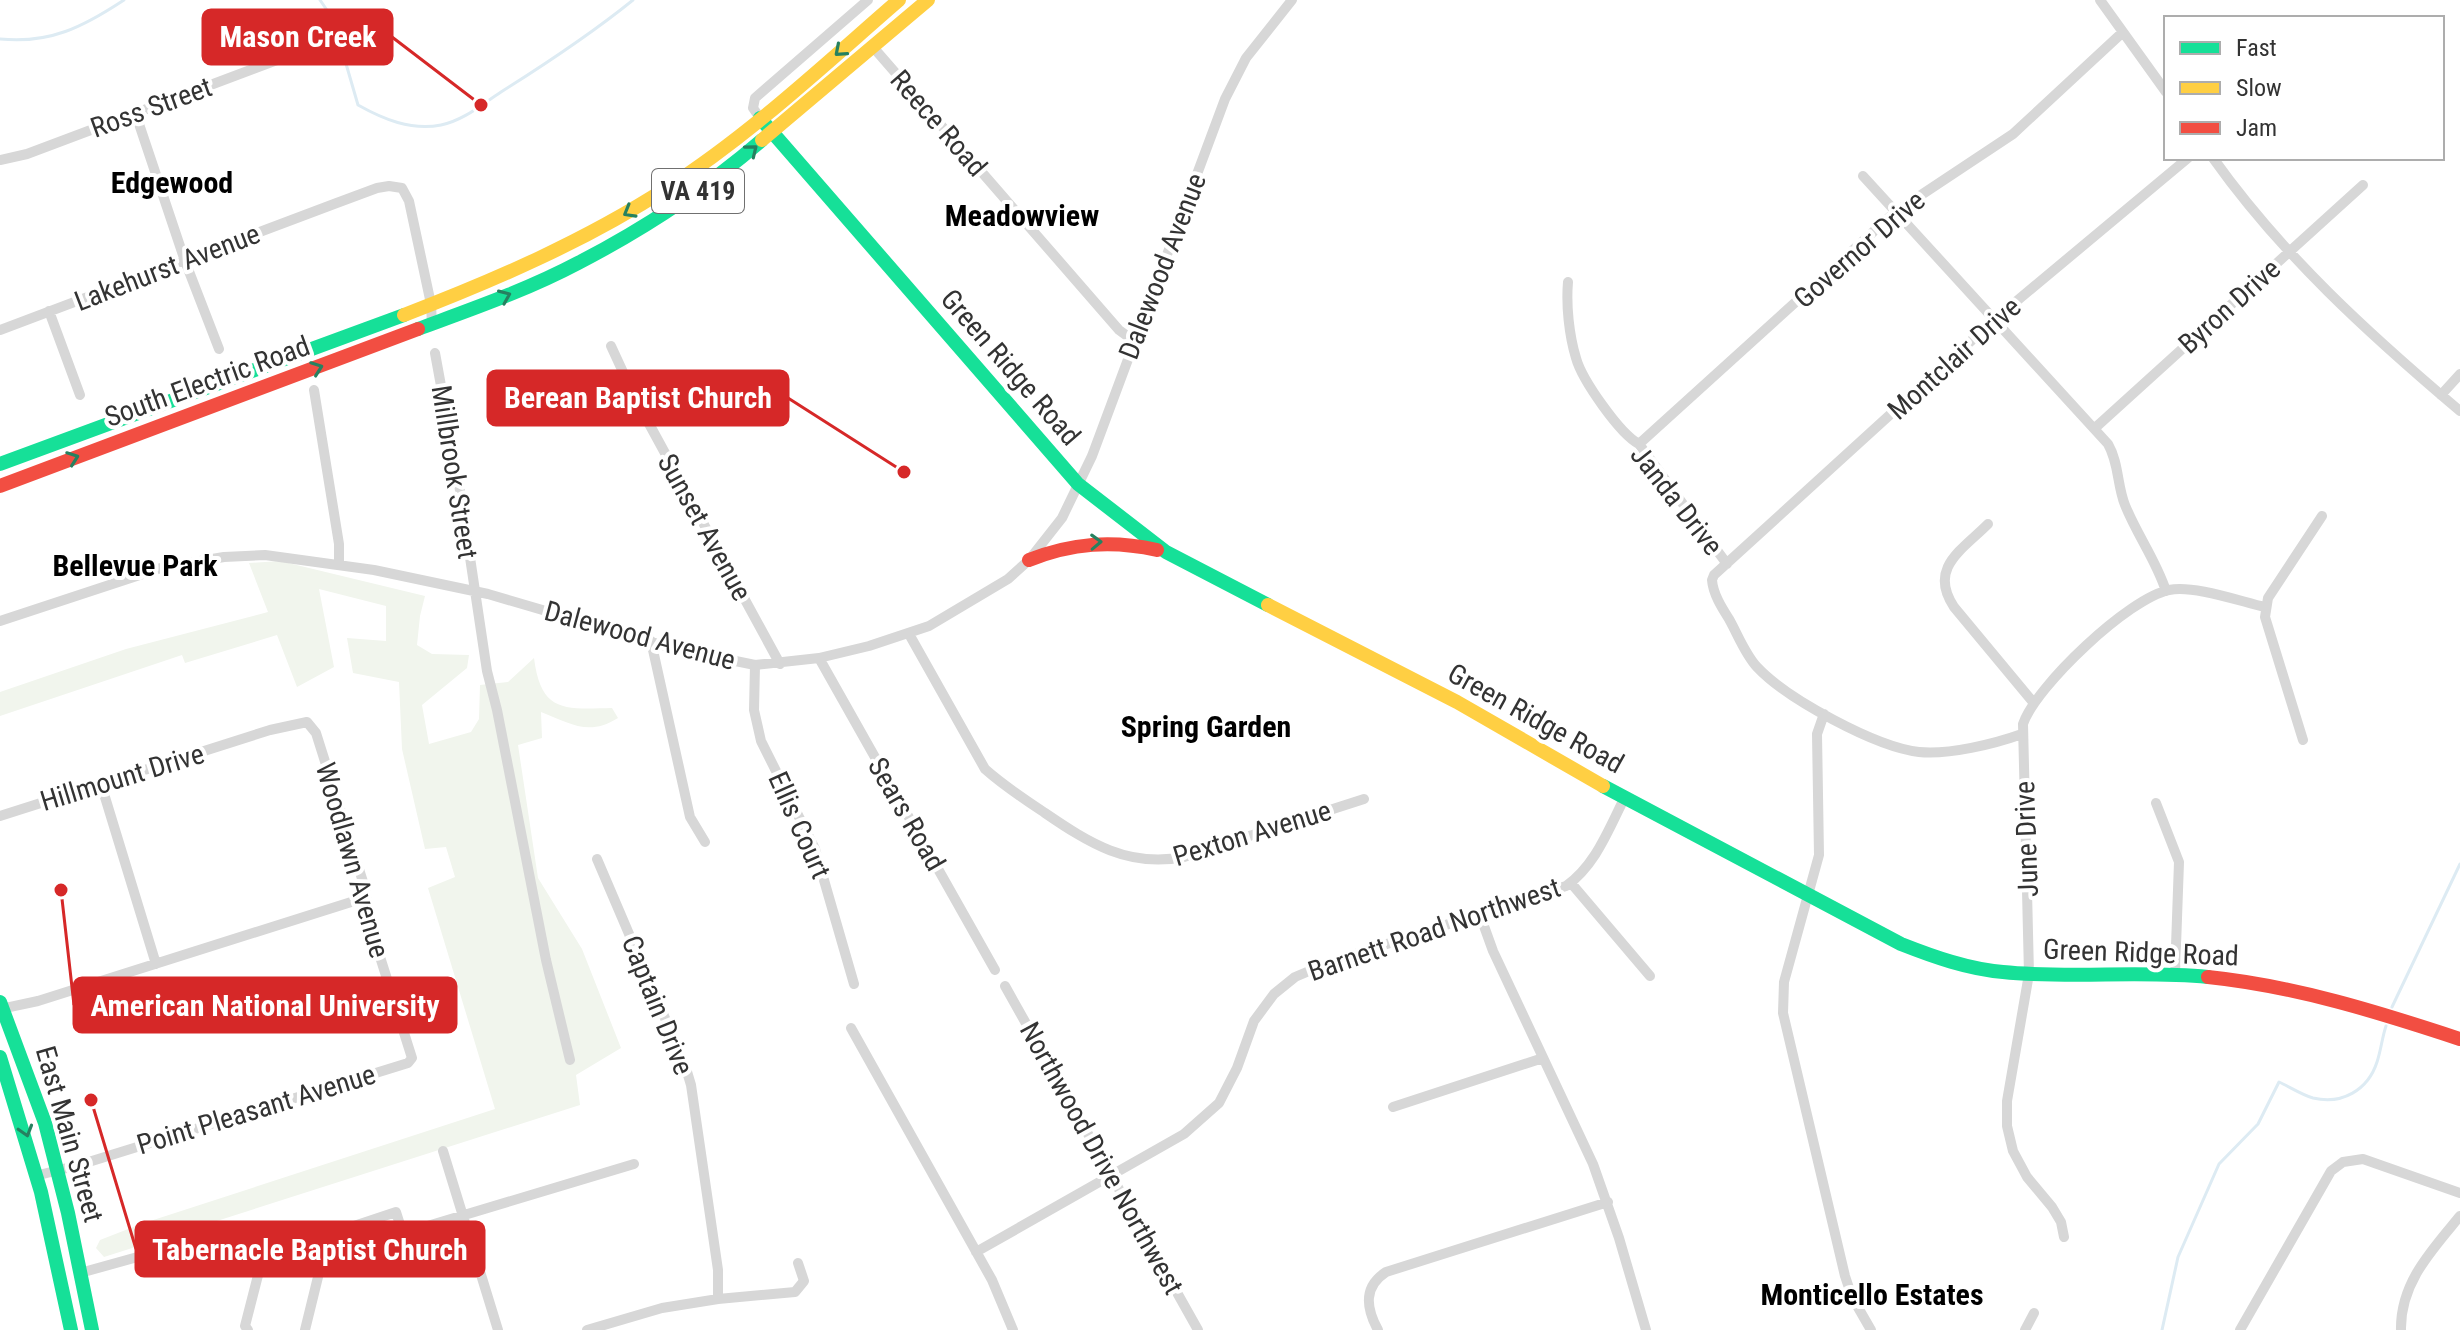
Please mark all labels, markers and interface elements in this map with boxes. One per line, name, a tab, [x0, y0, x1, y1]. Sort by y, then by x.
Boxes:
callout: Mason Creek	[203, 10, 392, 64]
legend	[2164, 16, 2444, 160]
text: Mason Creek	[220, 19, 377, 54]
text: Fast	[2236, 34, 2277, 62]
one-way arrow	[834, 41, 849, 56]
street label: Reece Road	[884, 64, 994, 183]
street label: Ross Street	[86, 70, 216, 145]
text: Slow	[2236, 74, 2282, 102]
text: Jam	[2236, 114, 2277, 142]
one-way arrow	[743, 146, 758, 160]
district label: Edgewood	[111, 165, 233, 200]
road number: VA 419	[652, 169, 744, 213]
street label: Dalewood Avenue	[1112, 169, 1213, 364]
street label: Governor Drive	[1787, 184, 1931, 315]
district label: Meadowview	[945, 198, 1099, 233]
one-way arrow	[623, 202, 638, 218]
street label: Lakehurst Avenue	[70, 217, 265, 318]
street label: Byron Drive	[2172, 252, 2287, 360]
street label: Green Ridge Road	[934, 283, 1087, 452]
one-way arrow	[497, 290, 511, 306]
street label: Montclair Drive	[1881, 290, 2027, 427]
street label: South Electric Road	[100, 329, 314, 434]
one-way arrow	[309, 361, 323, 378]
callout: Berean Baptist Church	[488, 371, 788, 425]
text: Berean Baptist Church	[504, 380, 772, 415]
street label: Millbrook Street	[425, 383, 485, 561]
street label: Janda Drive	[1624, 439, 1730, 562]
street label: Sunset Avenue	[651, 448, 758, 606]
one-way arrow	[65, 452, 79, 468]
one-way arrow	[1091, 534, 1103, 551]
district label: Bellevue Park	[52, 548, 218, 583]
street label: Dalewood Avenue	[541, 594, 739, 677]
street label: Green Ridge Road	[1442, 657, 1629, 780]
district label: Spring Garden	[1121, 709, 1291, 744]
street label: Hillmount Drive	[36, 737, 208, 818]
street label: Sears Road	[861, 752, 952, 877]
street label: Woodlawn Avenue	[309, 759, 396, 962]
street label: Ellis Court	[761, 767, 838, 884]
street label: June Drive	[2008, 780, 2045, 898]
street label: Pexton Avenue	[1169, 794, 1335, 873]
street label: Barnett Road Northwest	[1304, 871, 1565, 988]
street label: Captain Drive	[615, 931, 700, 1080]
street label: Green Ridge Road	[2043, 933, 2239, 972]
callout: American National University	[74, 978, 456, 1032]
text: American National University	[90, 988, 440, 1023]
street label: Northwood Drive Northwest	[1013, 1016, 1190, 1300]
street label: East Main Street	[29, 1042, 110, 1226]
street label: Point Pleasant Avenue	[133, 1057, 379, 1161]
one-way arrow	[17, 1123, 33, 1137]
callout: Tabernacle Baptist Church	[136, 1222, 484, 1276]
text: Tabernacle Baptist Church	[152, 1232, 468, 1267]
district label: Monticello Estates	[1760, 1277, 1984, 1312]

